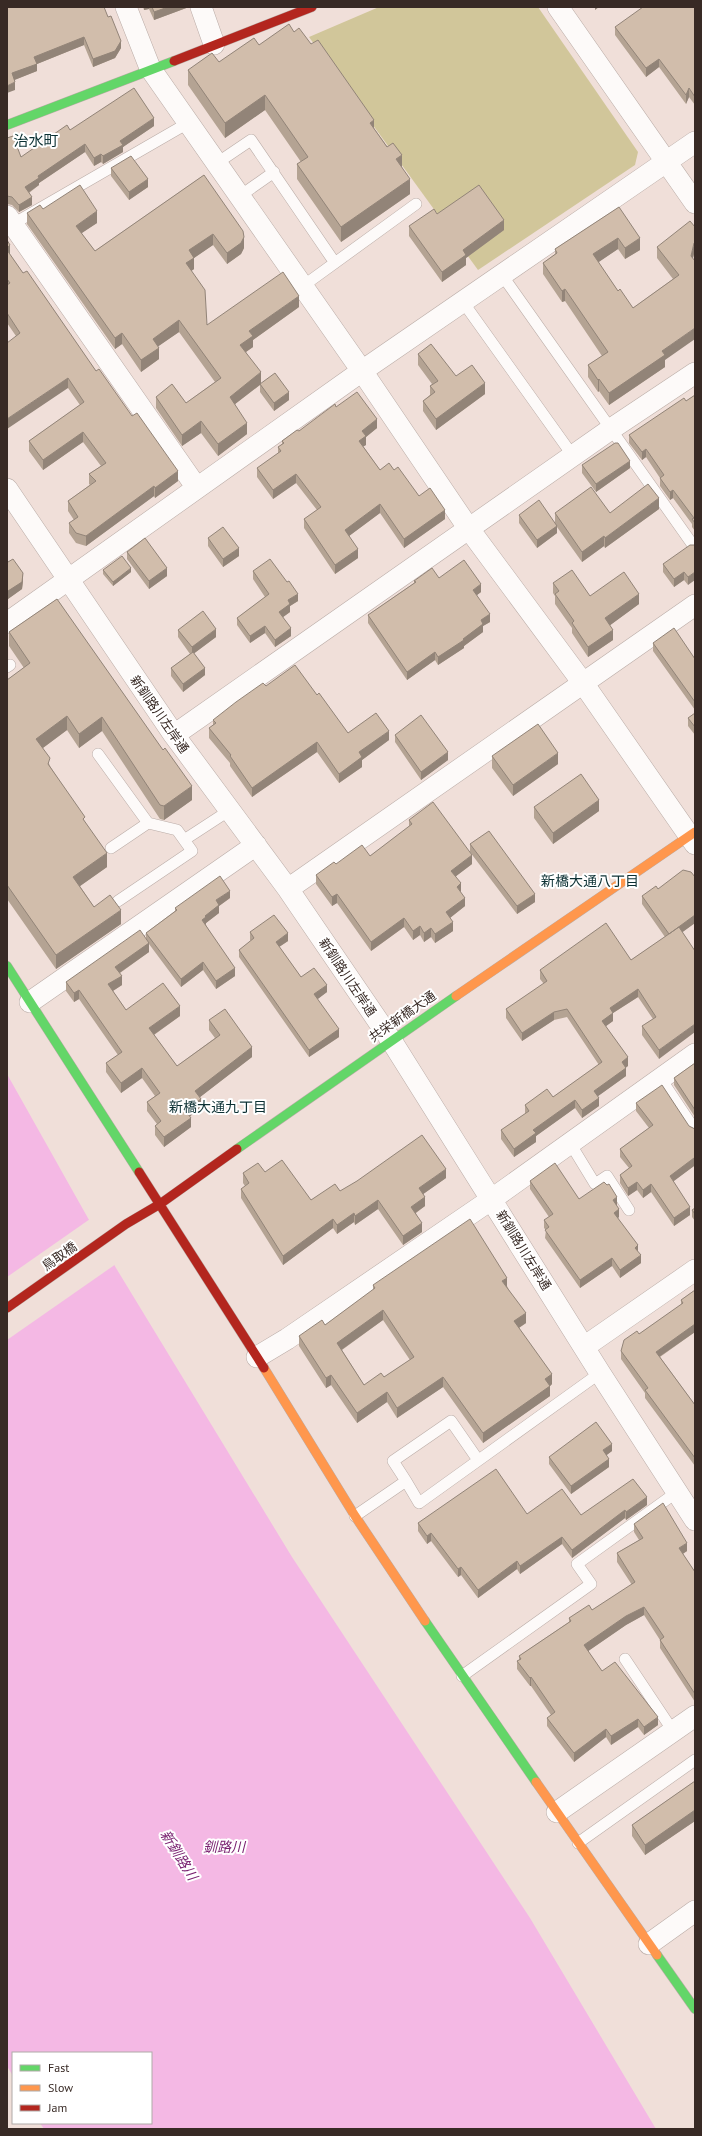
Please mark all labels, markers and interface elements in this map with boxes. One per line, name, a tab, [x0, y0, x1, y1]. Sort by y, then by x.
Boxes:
district label: 治水町	[13, 131, 59, 150]
street label: 新釧路川左岸通	[127, 672, 193, 756]
district label: 新橋大通八丁目	[541, 872, 639, 890]
street label: 新釧路川左岸通	[315, 935, 380, 1020]
street label: 共栄新橋大通	[365, 987, 439, 1046]
district label: 新橋大通九丁目	[169, 1098, 267, 1116]
street label: 新釧路川左岸通	[492, 1207, 555, 1293]
street label: 鳥取橋	[38, 1238, 80, 1275]
water label: 新釧路川	[157, 1826, 203, 1885]
water label: 釧路川	[203, 1838, 247, 1856]
legend	[12, 2052, 152, 2124]
text: Fast	[48, 2060, 69, 2075]
text: Slow	[48, 2080, 73, 2095]
text: Jam	[47, 2100, 67, 2115]

